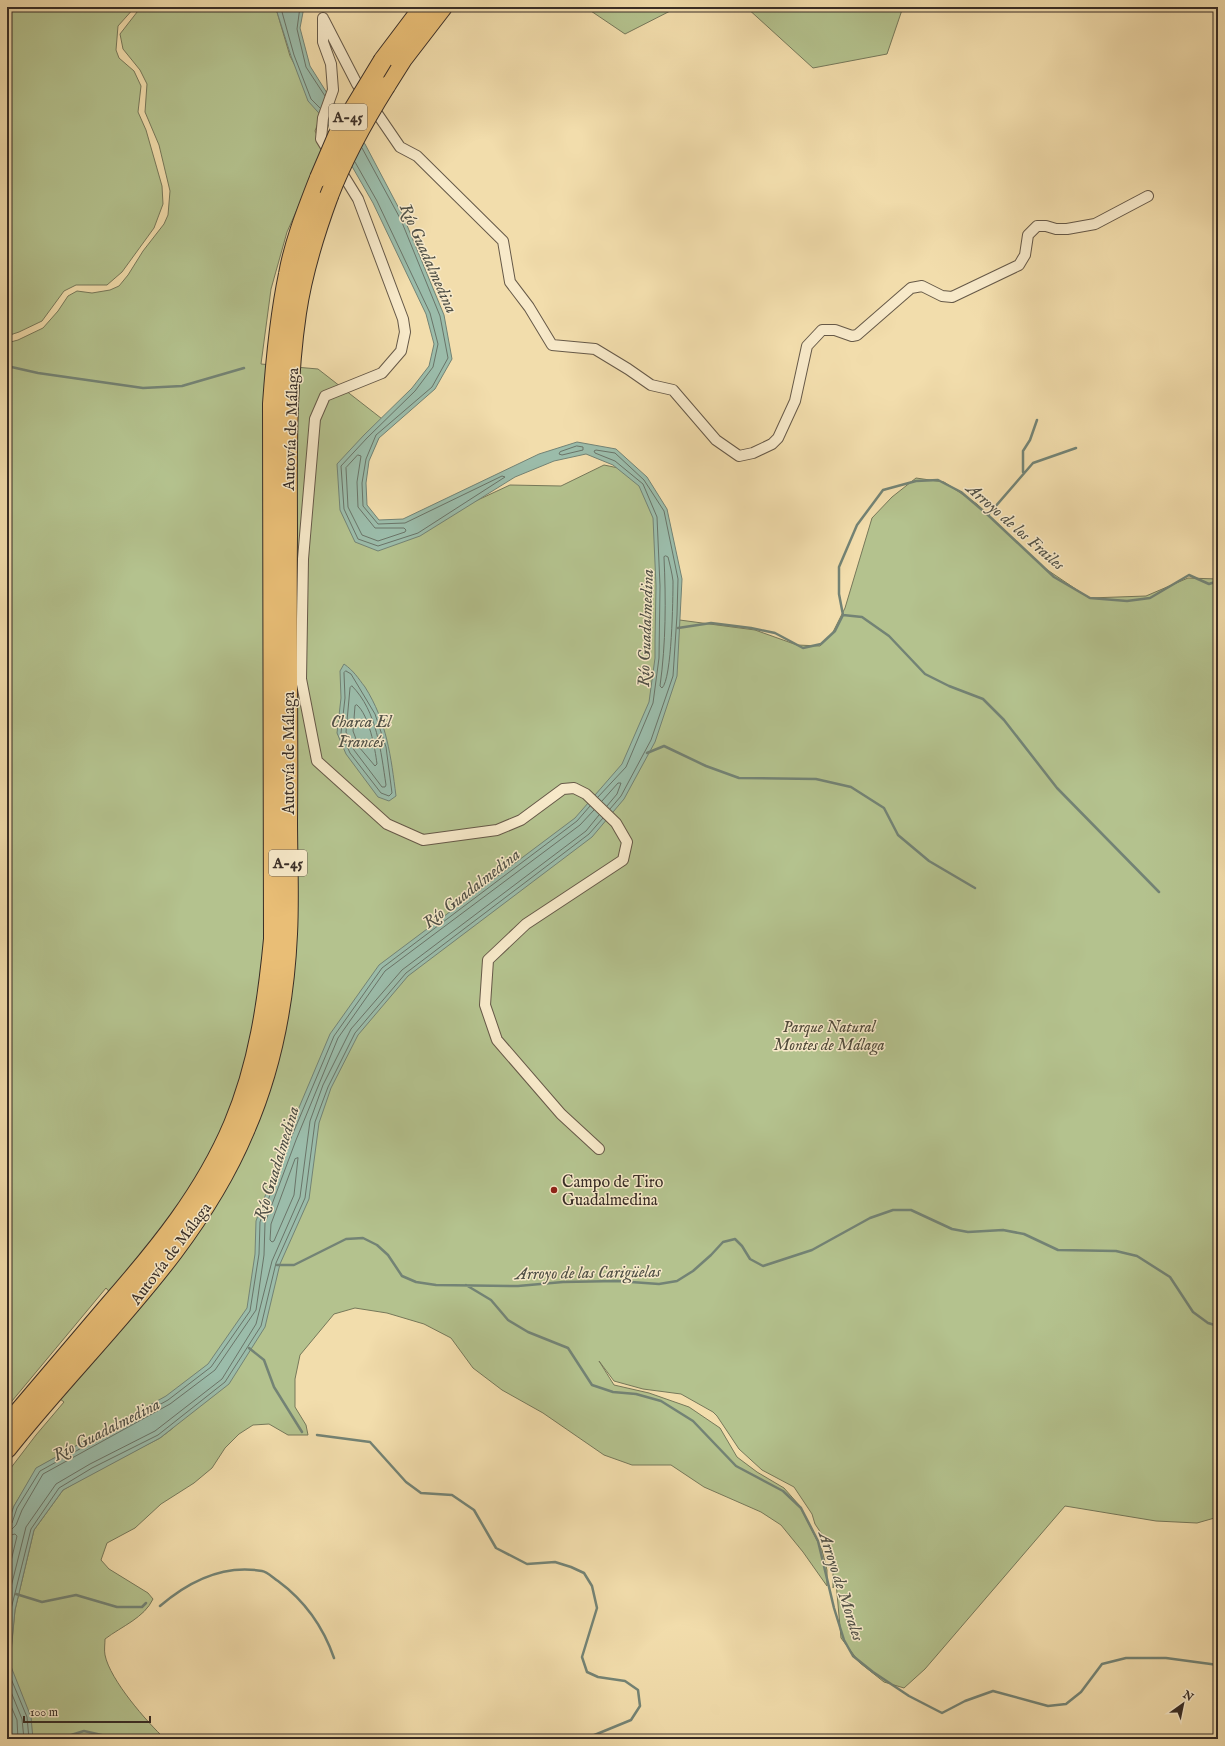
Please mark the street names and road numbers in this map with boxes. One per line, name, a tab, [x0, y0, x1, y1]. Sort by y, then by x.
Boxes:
road number: A-45	[329, 104, 367, 130]
street label: Autovía de Málaga	[280, 367, 304, 492]
street label: Autovía de Málaga	[280, 691, 300, 816]
road number: A-45	[269, 850, 307, 876]
street label: Autovía de Málaga	[126, 1199, 217, 1310]

